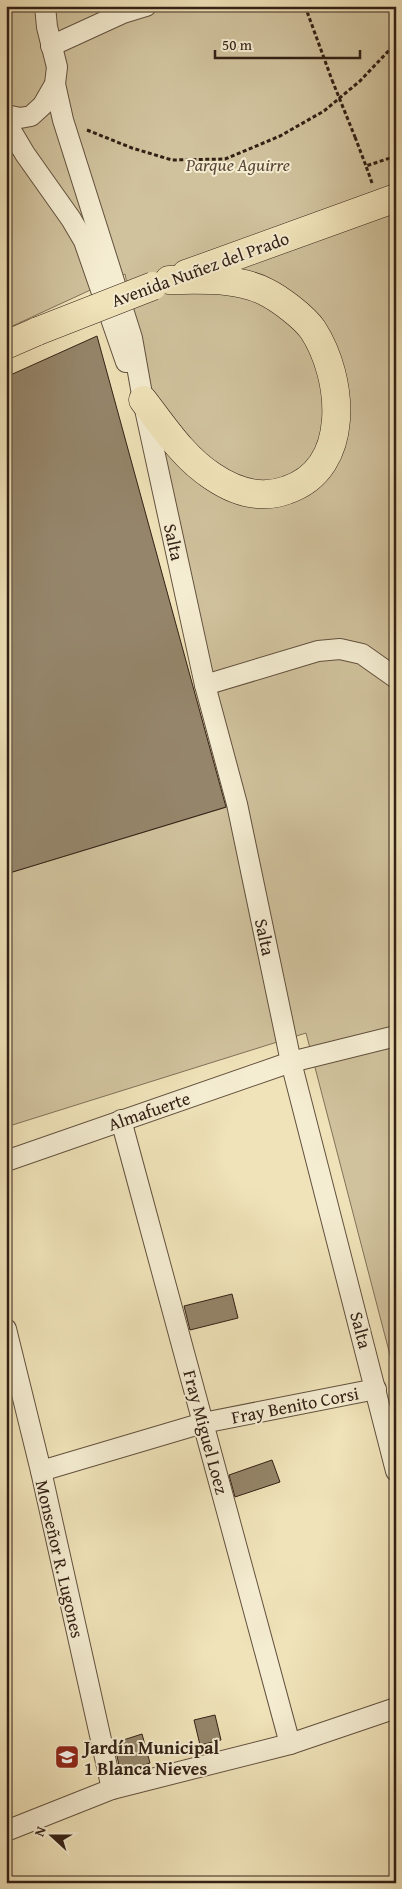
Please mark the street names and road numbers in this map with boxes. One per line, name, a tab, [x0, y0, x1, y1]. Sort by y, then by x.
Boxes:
street label: Avenida Nuñez del Prado	[107, 224, 293, 314]
street label: Salta	[157, 521, 191, 563]
street label: Salta	[248, 916, 282, 958]
street label: Almafuerte	[104, 1084, 194, 1138]
street label: Salta	[343, 1309, 379, 1352]
street label: Fray Miguel Loez	[176, 1367, 236, 1497]
street label: Fray Benito Corsi	[229, 1379, 361, 1431]
street label: Monseñor R. Lugones	[29, 1477, 91, 1641]

